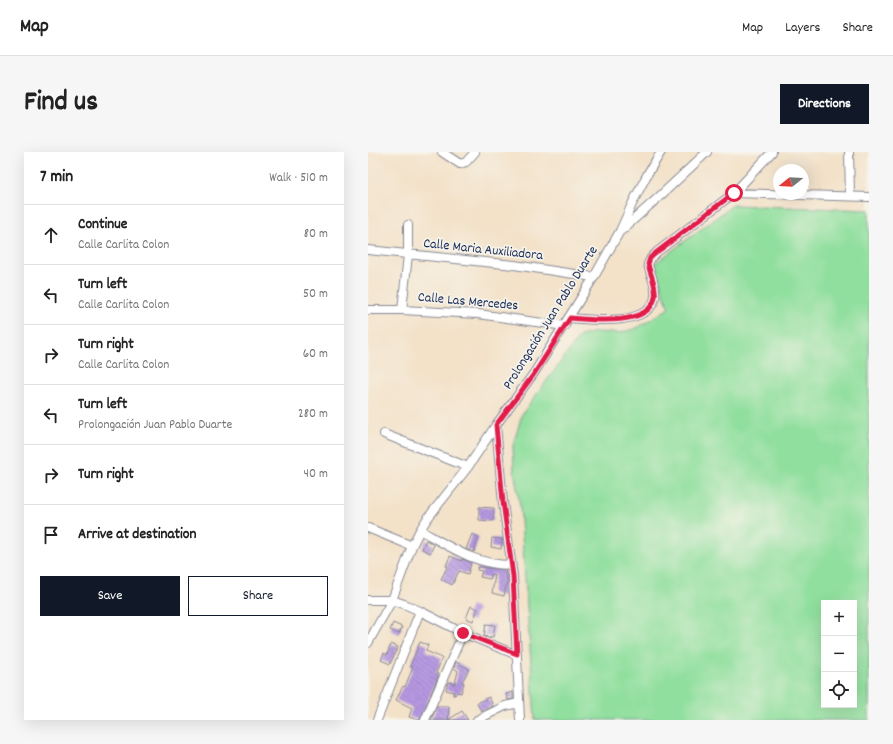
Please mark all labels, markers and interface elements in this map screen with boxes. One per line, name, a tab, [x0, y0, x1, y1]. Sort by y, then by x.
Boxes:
text: Map	[20, 14, 49, 41]
text: Map	[742, 18, 763, 38]
text: Layers	[785, 18, 820, 38]
text: Share	[842, 18, 873, 38]
text: Find us	[24, 84, 98, 124]
button: Directions	[780, 84, 869, 124]
north arrow	[773, 164, 809, 200]
text: 7 min	[40, 166, 73, 190]
text: Walk · 510 m	[269, 169, 328, 188]
route start	[725, 184, 743, 202]
text: Continue	[78, 214, 127, 236]
icon: ahead	[40, 224, 62, 246]
text: 80 m	[304, 225, 328, 244]
street label: Calle Maria Auxiliadora	[422, 234, 544, 266]
text: Calle Carlita Colon	[78, 236, 169, 255]
street label: Prolongación Juan Pablo Duarte	[499, 242, 603, 394]
text: Turn left	[78, 274, 127, 296]
icon: left	[40, 284, 62, 306]
text: 50 m	[303, 285, 328, 304]
street label: Calle Las Mercedes	[417, 288, 519, 316]
text: Calle Carlita Colon	[78, 296, 169, 315]
text: Turn right	[78, 334, 134, 356]
icon: right	[40, 344, 62, 366]
text: 60 m	[303, 345, 328, 364]
text: Calle Carlita Colon	[78, 356, 169, 375]
text: Turn left	[78, 394, 127, 416]
icon: left	[40, 404, 62, 426]
text: 280 m	[298, 405, 328, 424]
text: Prolongación Juan Pablo Duarte	[78, 416, 232, 435]
icon: right	[40, 464, 62, 486]
text: Turn right	[78, 464, 134, 486]
text: 40 m	[304, 465, 328, 484]
icon: arrive	[40, 524, 62, 546]
text: Arrive at destination	[78, 524, 196, 546]
button: Save	[40, 576, 180, 616]
button: Share	[188, 576, 328, 616]
map controls	[821, 600, 857, 708]
button: +	[821, 600, 857, 636]
route end	[454, 624, 472, 642]
button: −	[821, 636, 857, 672]
button: locate	[821, 672, 857, 708]

